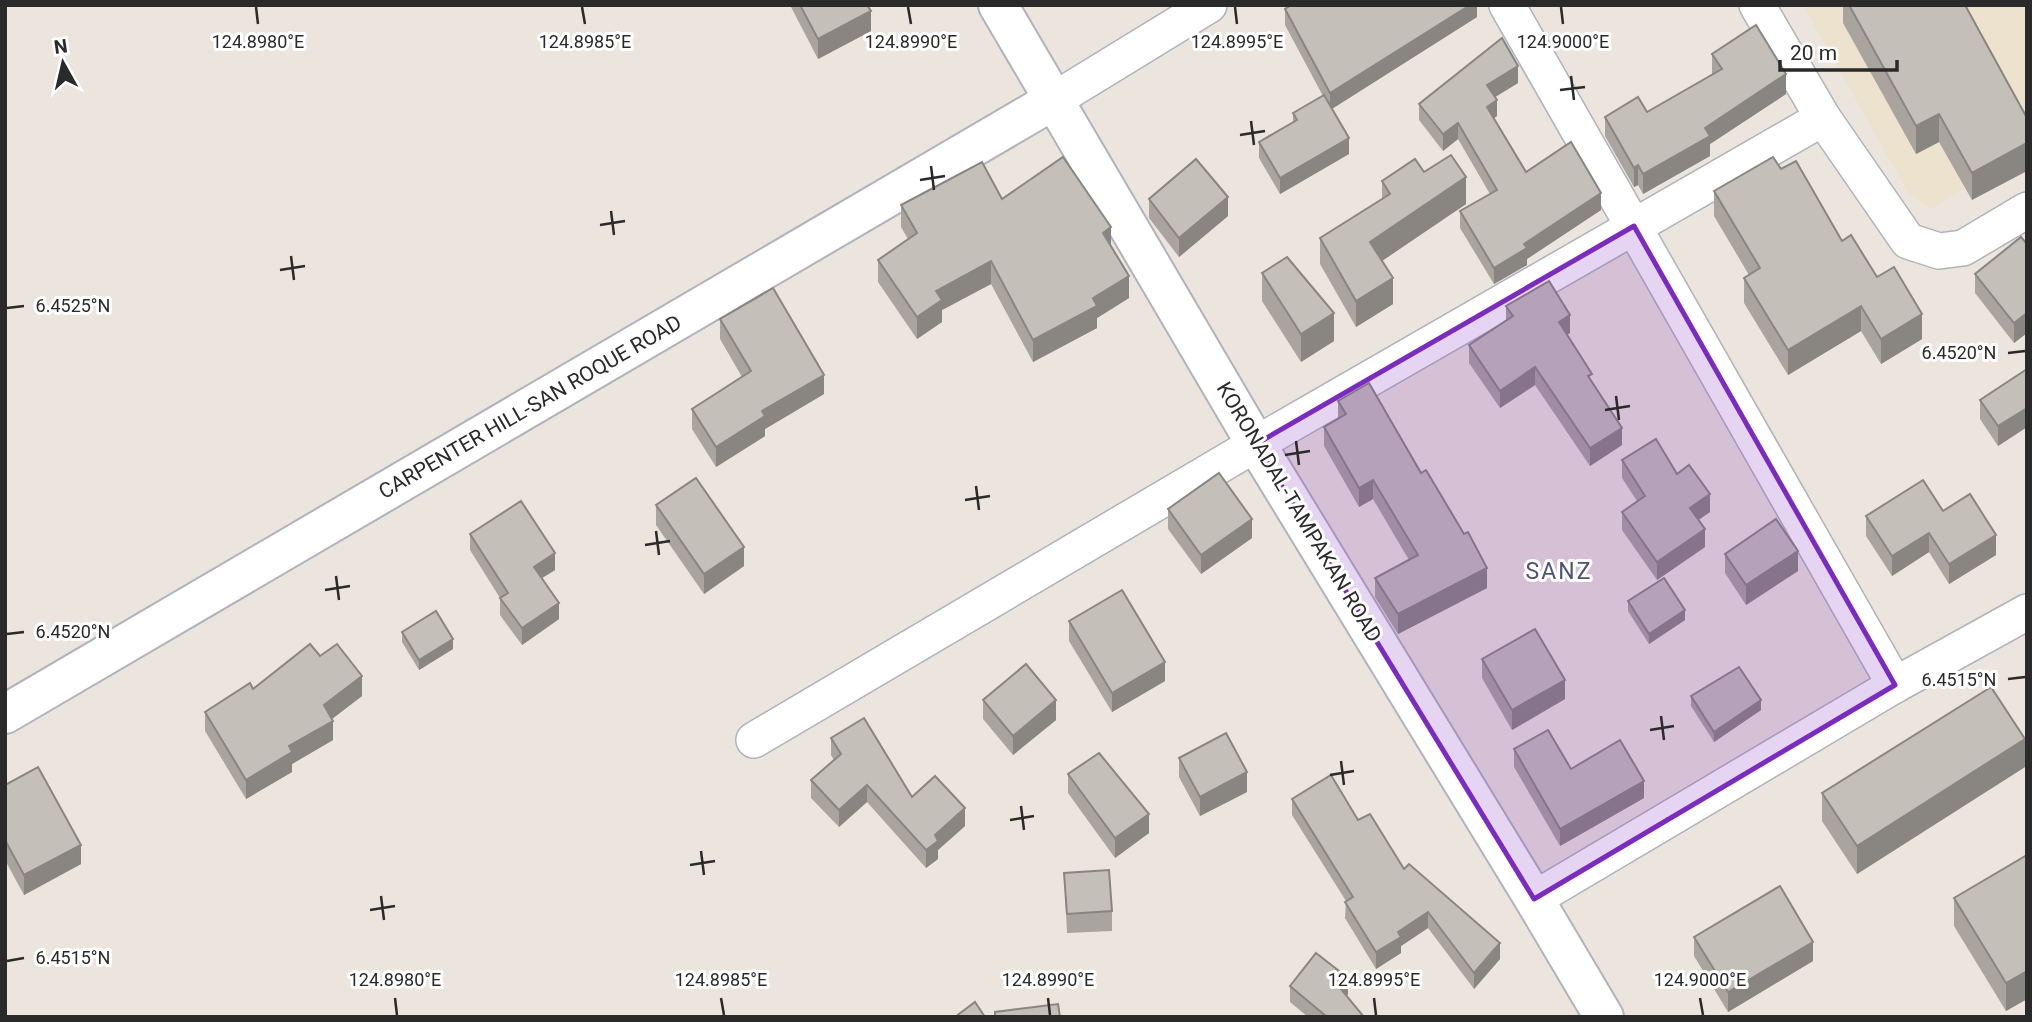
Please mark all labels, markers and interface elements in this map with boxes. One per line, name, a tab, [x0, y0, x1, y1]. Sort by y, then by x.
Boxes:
north arrow	[28, 28, 98, 98]
scale bar	[1780, 28, 1897, 72]
text: 124.8980°E	[212, 31, 304, 52]
text: 124.8985°E	[539, 31, 631, 52]
text: 124.8990°E	[865, 31, 957, 52]
text: 124.8995°E	[1191, 31, 1283, 52]
text: 124.9000°E	[1517, 31, 1609, 52]
text: N	[52, 34, 69, 59]
text: 20 m	[1790, 41, 1837, 65]
text: 6.4525°N	[36, 295, 110, 316]
street label: CARPENTER HILL-SAN ROQUE ROAD	[374, 310, 686, 504]
text: 6.4520°N	[1922, 342, 1996, 363]
street label: KORONADAL-TAMPAKAN ROAD	[1212, 378, 1386, 646]
district label: SANZ	[1526, 558, 1592, 585]
text: 6.4520°N	[36, 621, 110, 642]
text: 6.4515°N	[1922, 669, 1996, 690]
text: 6.4515°N	[36, 947, 110, 968]
text: 124.8980°E	[349, 969, 441, 990]
text: 124.8985°E	[675, 969, 767, 990]
text: 124.8990°E	[1002, 969, 1094, 990]
text: 124.8995°E	[1328, 969, 1420, 990]
text: 124.9000°E	[1654, 969, 1746, 990]

